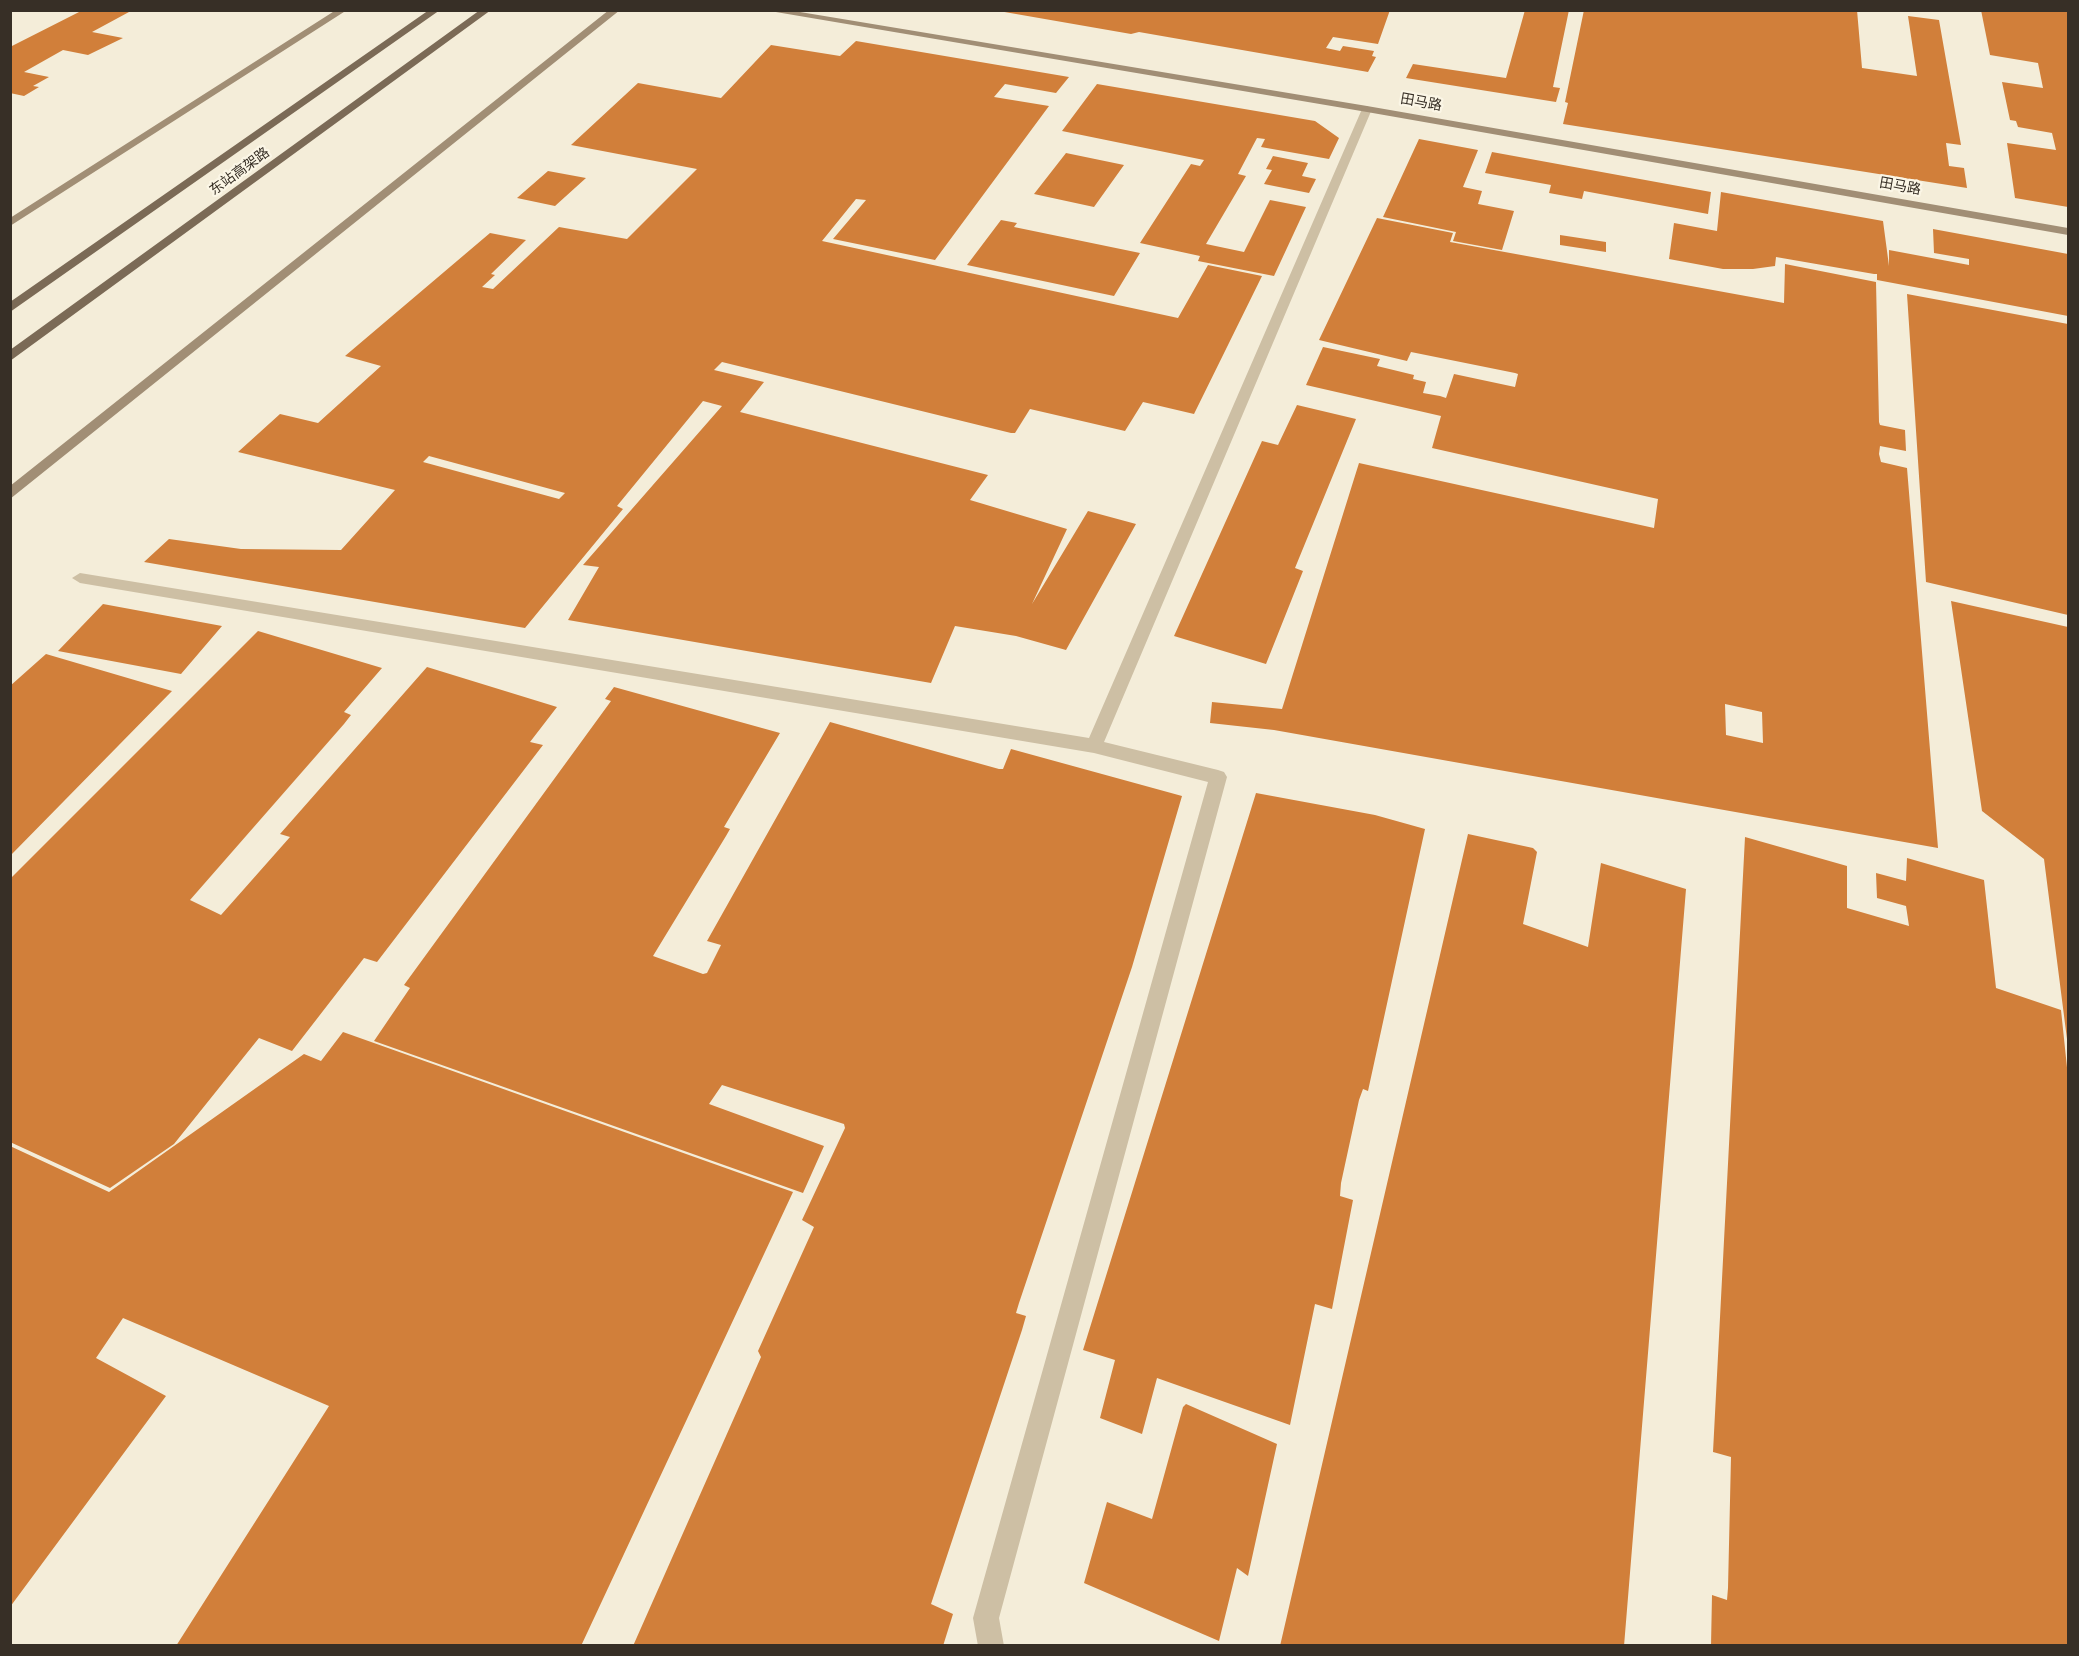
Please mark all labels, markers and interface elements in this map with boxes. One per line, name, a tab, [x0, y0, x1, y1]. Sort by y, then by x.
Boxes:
street label: 田马路	[1399, 91, 1443, 115]
street label: 东站高架路	[207, 145, 273, 199]
street label: 田马路	[1878, 175, 1922, 199]

